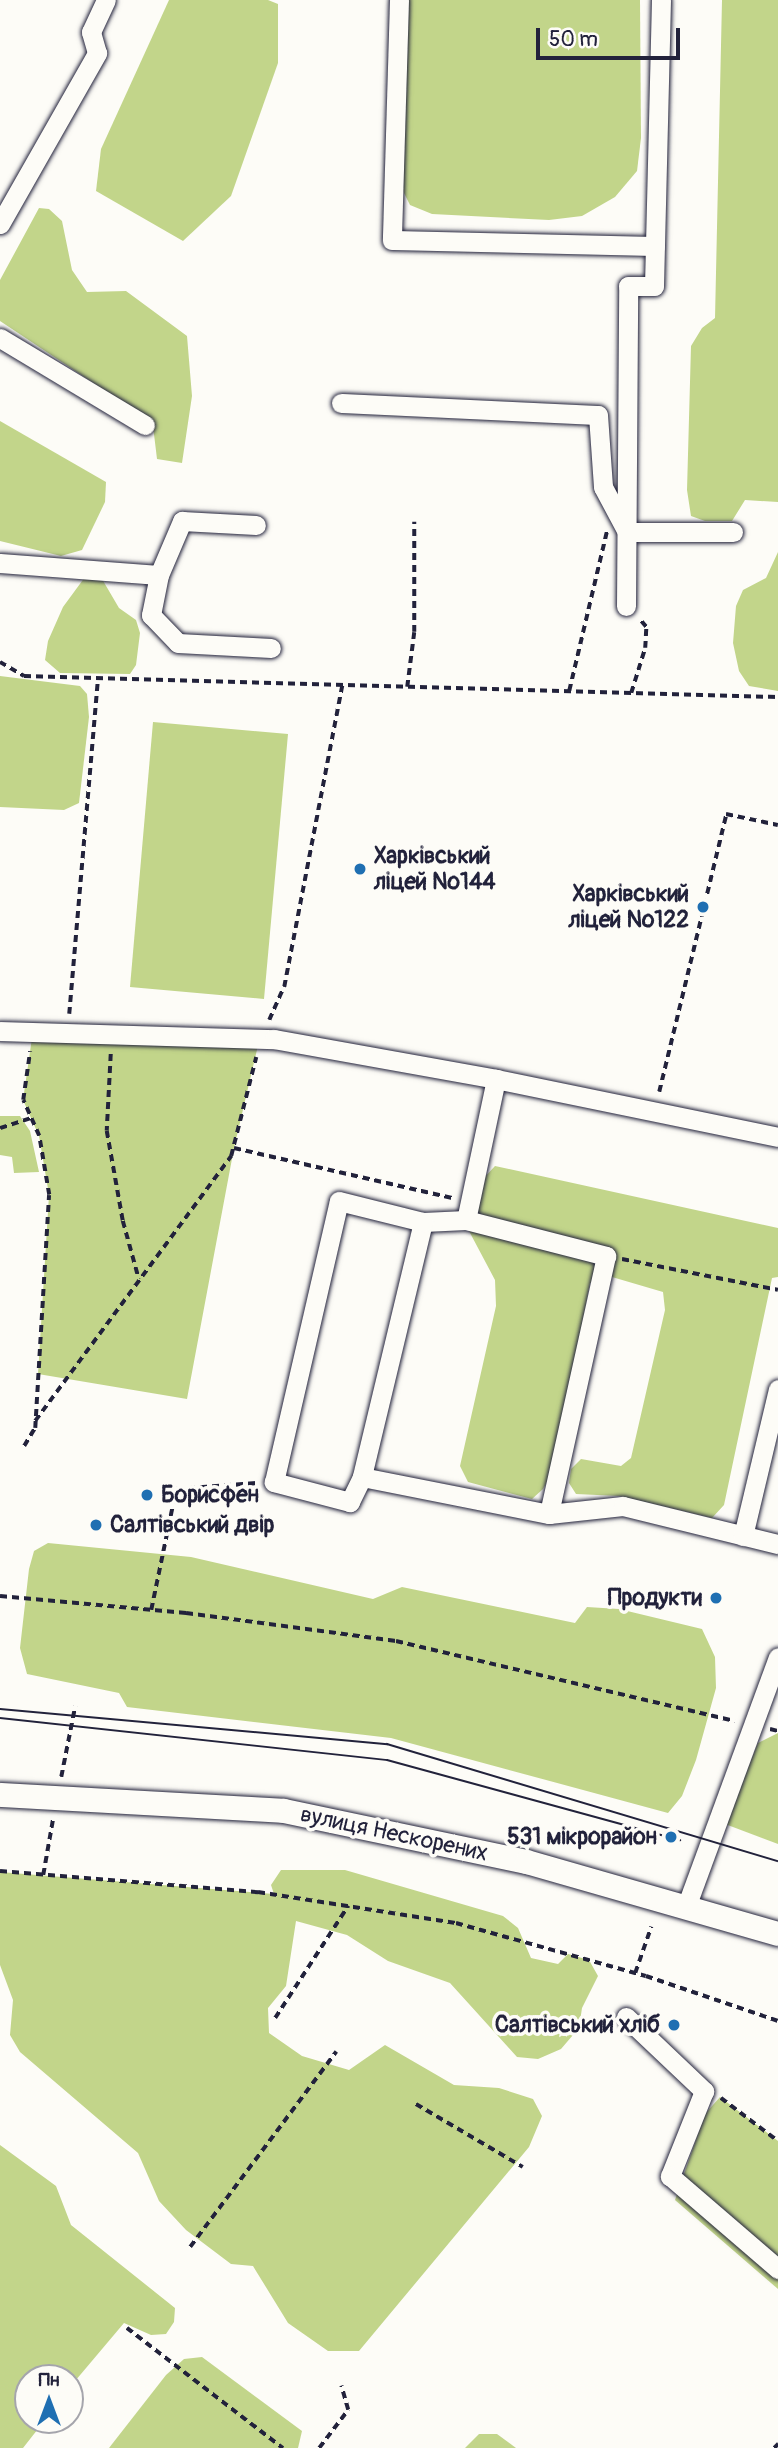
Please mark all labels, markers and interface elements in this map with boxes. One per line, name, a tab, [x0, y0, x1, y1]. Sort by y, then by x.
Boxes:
scale bar	[540, 14, 684, 58]
text: 50 m	[549, 26, 598, 53]
place label: Харківський ліцей №144	[374, 842, 496, 896]
marker: Харківський ліцей №144	[352, 861, 368, 877]
place label: Харківський ліцей №122	[568, 880, 689, 934]
marker: Харківський ліцей №122	[695, 899, 711, 915]
place label: Борисфен	[161, 1481, 259, 1509]
marker: Борисфен	[139, 1487, 155, 1503]
place label: Салтівський двір	[110, 1511, 274, 1539]
marker: Салтівський двір	[88, 1517, 104, 1533]
place label: Продукти	[608, 1584, 702, 1612]
marker: Продукти	[708, 1590, 724, 1606]
street label: вулиця Нескорених	[298, 1801, 490, 1867]
place label: 531 мікрорайон	[507, 1823, 657, 1851]
marker: 531 мікрорайон	[663, 1829, 679, 1845]
place label: Салтівський хліб	[495, 2011, 660, 2039]
marker: Салтівський хліб	[666, 2017, 682, 2033]
north arrow	[14, 2364, 84, 2434]
text: Пн	[39, 2368, 59, 2392]

